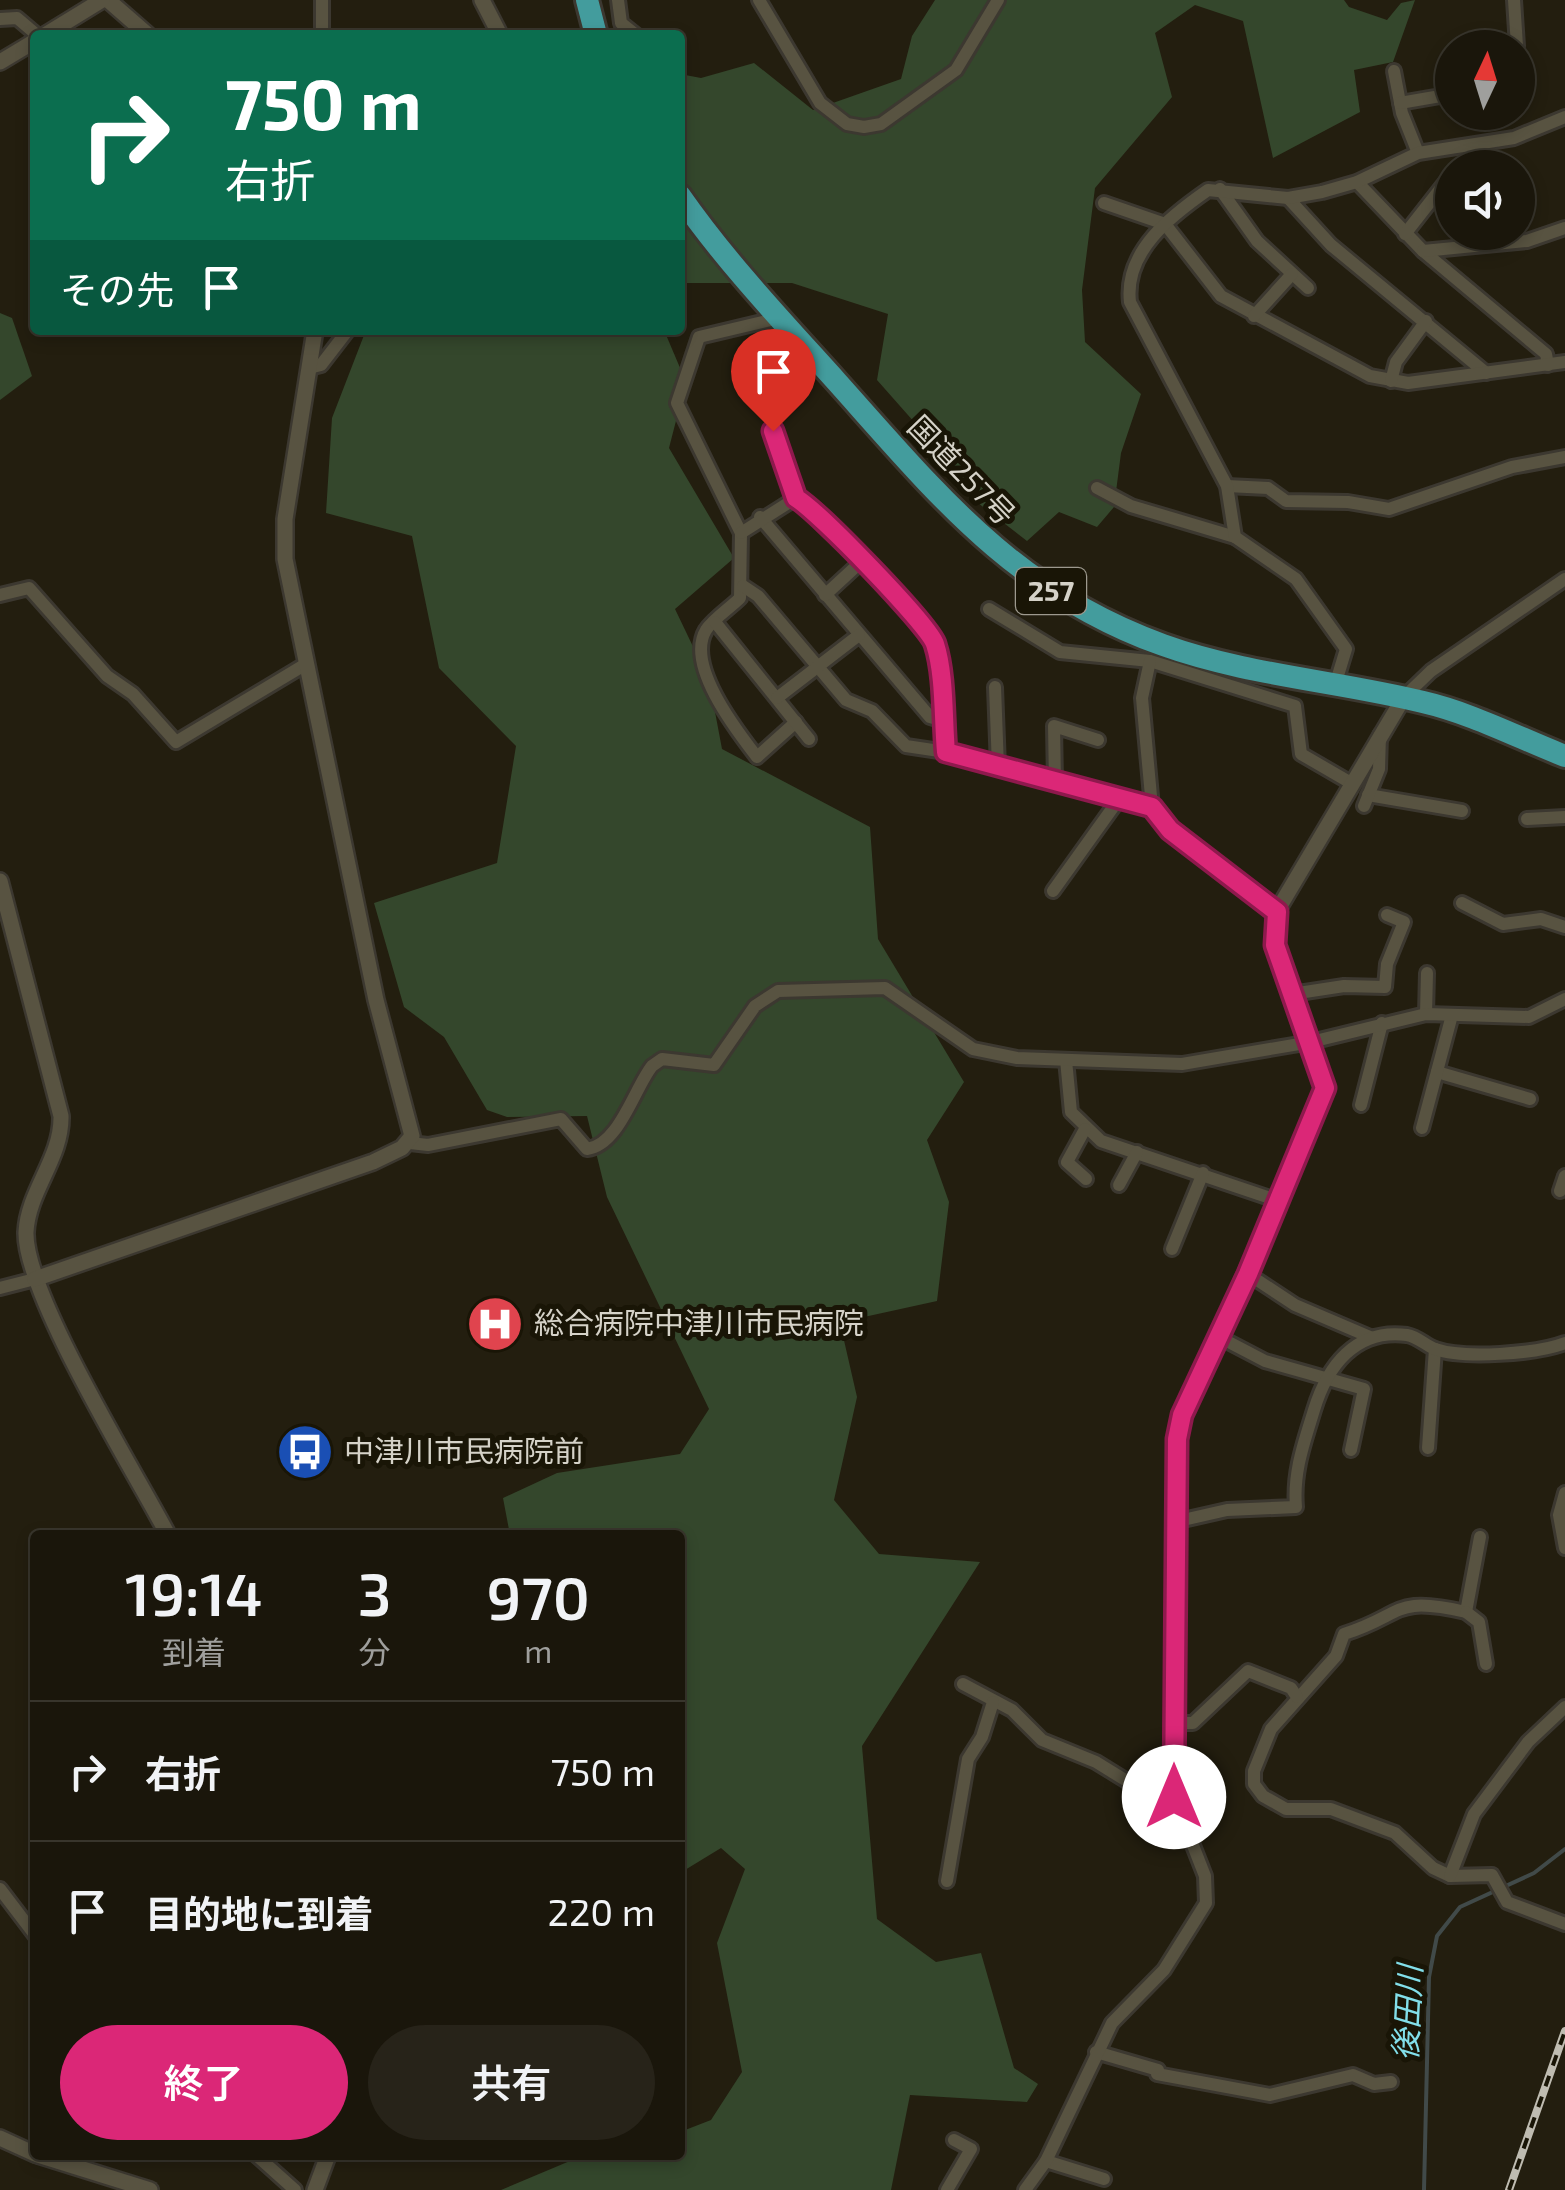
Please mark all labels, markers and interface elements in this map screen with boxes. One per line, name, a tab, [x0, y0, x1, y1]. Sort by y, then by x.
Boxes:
north arrow	[1435, 30, 1535, 130]
map controls	[1435, 30, 1535, 250]
text: 750 m	[225, 60, 422, 144]
icon: right	[60, 70, 190, 200]
button: sound	[1435, 150, 1535, 250]
text: 右折	[225, 152, 315, 206]
icon: arrive	[194, 260, 249, 315]
text: その先	[60, 266, 174, 312]
pin	[731, 329, 816, 432]
icon: arrive	[746, 344, 801, 399]
street label: 国道257号	[901, 407, 1023, 532]
road number: 257	[1016, 568, 1086, 614]
hospital icon: 総合病院中津川市民病院	[465, 1294, 525, 1354]
place label: 総合病院中津川市民病院	[534, 1304, 864, 1340]
bus stop icon: 中津川市民病院前	[275, 1422, 335, 1482]
place label: 中津川市民病院前	[344, 1432, 584, 1468]
text: 19:14	[125, 1556, 263, 1628]
text: 3	[358, 1556, 392, 1628]
text: 970	[487, 1560, 590, 1632]
text: m	[524, 1631, 552, 1669]
text: 到着	[162, 1632, 226, 1670]
text: 分	[359, 1632, 391, 1670]
icon: right	[60, 1744, 115, 1799]
position arrow	[1122, 1745, 1226, 1849]
text: 750 m	[550, 1748, 655, 1794]
text: 右折	[145, 1750, 221, 1796]
icon: arrive	[60, 1884, 115, 1939]
text: 220 m	[548, 1888, 655, 1934]
text: 目的地に到着	[145, 1890, 373, 1936]
water label: 後田川	[1385, 1961, 1428, 2062]
button: 終了	[60, 2025, 348, 2140]
button: 共有	[368, 2025, 655, 2140]

